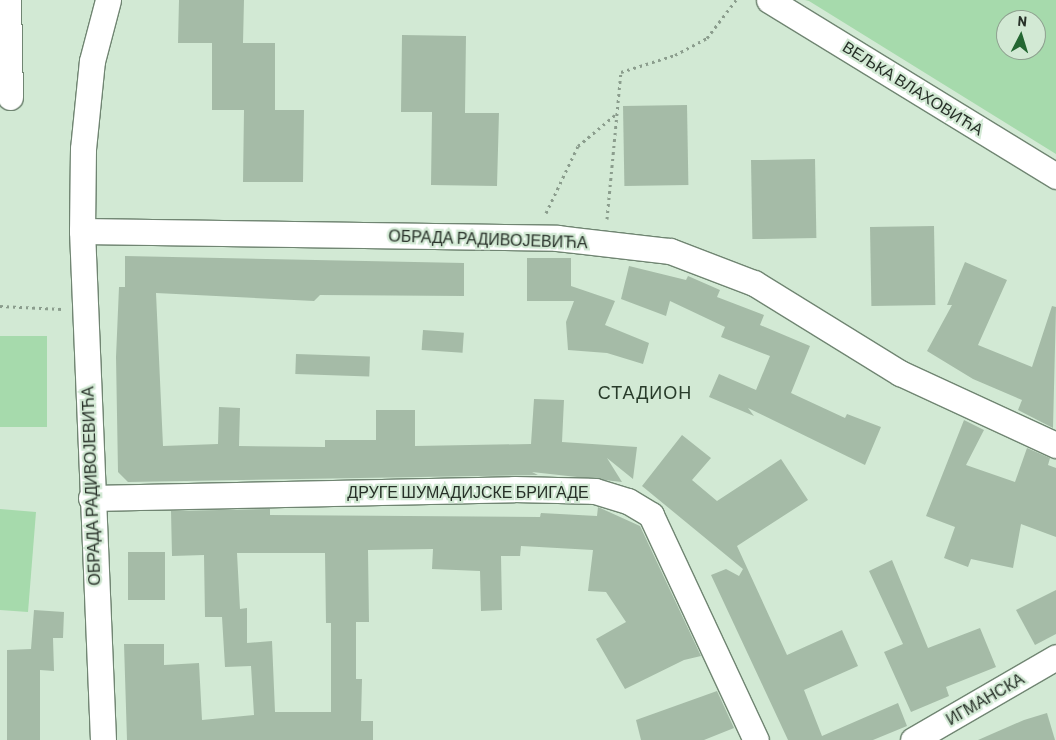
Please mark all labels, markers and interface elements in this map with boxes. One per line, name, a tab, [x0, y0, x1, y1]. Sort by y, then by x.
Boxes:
north arrow	[996, 10, 1046, 60]
text: N	[1017, 12, 1028, 29]
street label: ВЕЉКА ВЛАХОВИЋА	[839, 37, 987, 139]
street label: ОБРАДА РАДИВОЈЕВИЋА	[388, 226, 588, 252]
district label: СТАДИОН	[597, 381, 693, 403]
street label: ОБРАДА РАДИВОЈЕВИЋА	[78, 386, 104, 586]
street label: ДРУГЕ ШУМАДИЈСКЕ БРИГАДЕ	[347, 482, 589, 502]
street label: ИГМАНСКА	[943, 669, 1027, 729]

